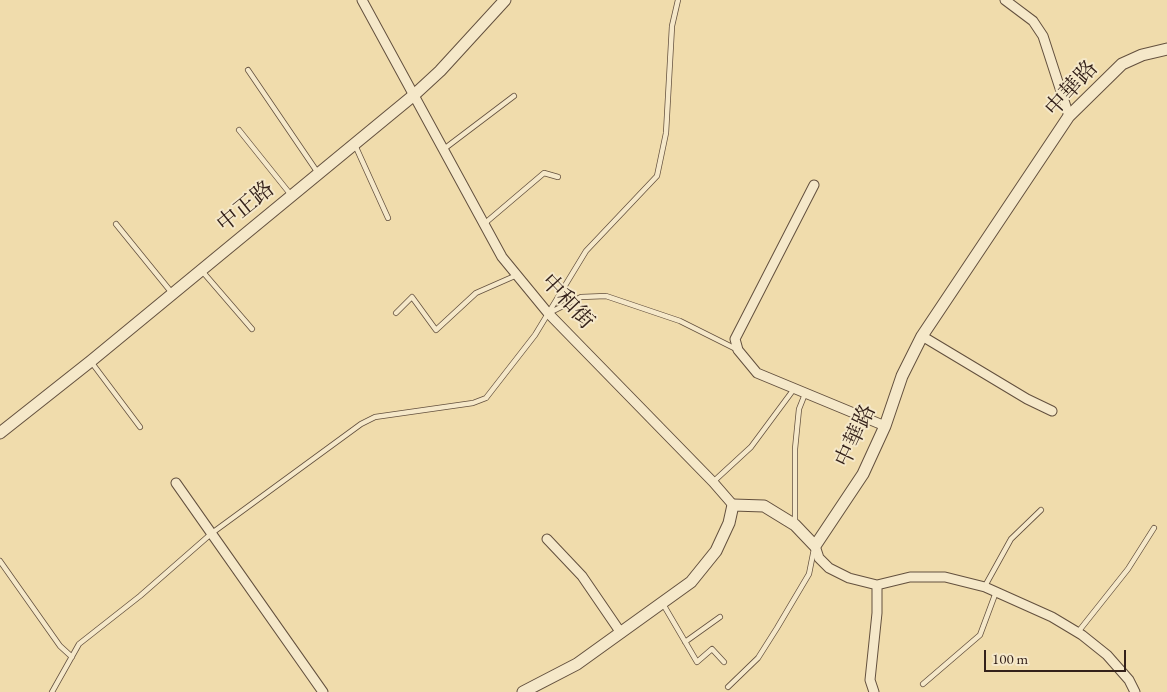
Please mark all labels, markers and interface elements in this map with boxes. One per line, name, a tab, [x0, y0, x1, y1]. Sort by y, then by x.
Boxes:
street label: 中華路	[1040, 56, 1104, 122]
street label: 中正路	[212, 176, 280, 238]
street label: 中和街	[535, 269, 599, 335]
street label: 中華路	[830, 401, 882, 471]
scale bar	[987, 640, 1130, 672]
text: 100 m	[992, 649, 1028, 668]

